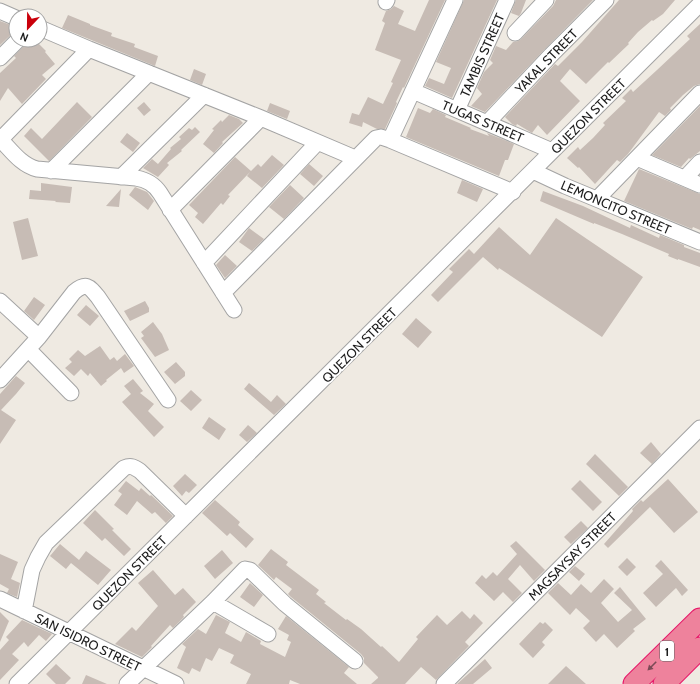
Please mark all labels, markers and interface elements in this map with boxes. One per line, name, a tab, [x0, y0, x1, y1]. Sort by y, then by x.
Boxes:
north arrow	[8, 8, 48, 48]
street label: TAMBIS STREET	[456, 11, 508, 99]
street label: YAKAL STREET	[511, 26, 581, 97]
text: N	[18, 29, 30, 45]
street label: QUEZON STREET	[547, 75, 629, 157]
street label: TUGAS STREET	[440, 97, 526, 145]
street label: LEMONCITO STREET	[559, 177, 673, 237]
street label: QUEZON STREET	[318, 304, 400, 386]
street label: MAGSAYSAY STREET	[525, 509, 619, 603]
street label: QUEZON STREET	[88, 532, 170, 614]
street label: SAN ISIDRO STREET	[32, 609, 144, 675]
road number: 1	[660, 641, 674, 661]
one-way arrow	[647, 661, 657, 671]

